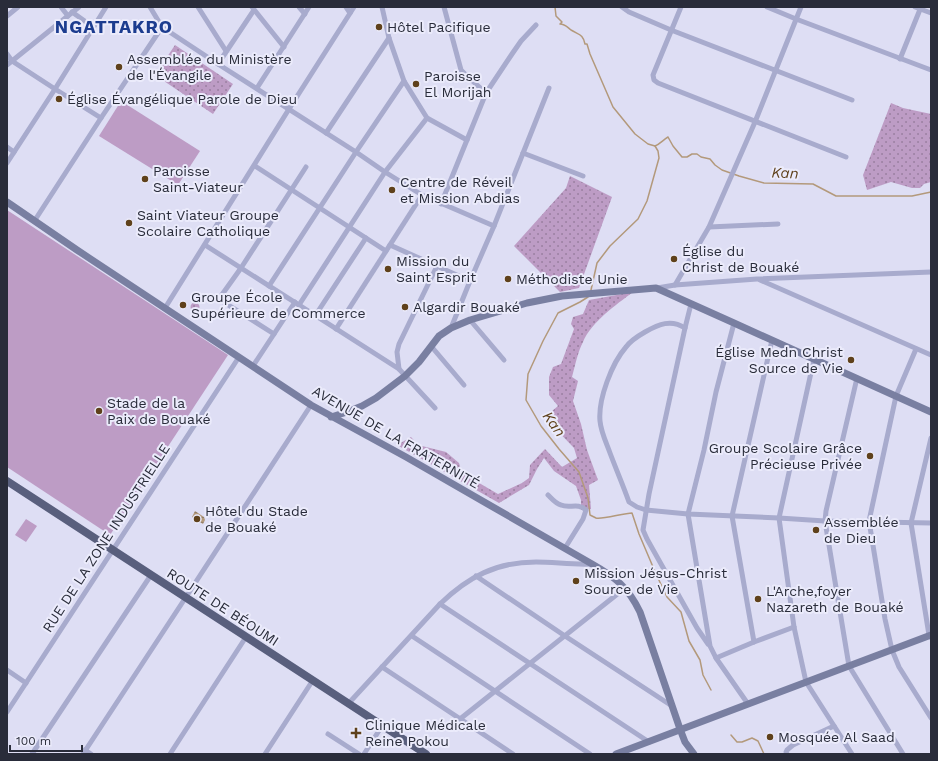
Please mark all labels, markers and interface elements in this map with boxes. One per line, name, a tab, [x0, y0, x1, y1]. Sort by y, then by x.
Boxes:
district label: NGATTAKRO	[55, 16, 173, 37]
place label: Hôtel Pacifique	[387, 19, 491, 35]
marker: Hôtel Pacifique	[374, 22, 384, 32]
place label: Assemblée du Ministère de l'Évangile	[127, 51, 292, 83]
marker: Assemblée du Ministère de l'Évangile	[114, 62, 124, 72]
place label: Paroisse El Morijah	[424, 68, 492, 100]
marker: Paroisse El Morijah	[411, 79, 421, 89]
place label: Église Évangélique Parole de Dieu	[67, 91, 297, 107]
marker: Église Évangélique Parole de Dieu	[54, 94, 64, 104]
place label: Paroisse Saint-Viateur	[153, 163, 243, 195]
water label: Kan	[771, 164, 799, 182]
marker: Paroisse Saint-Viateur	[140, 174, 150, 184]
place label: Centre de Réveil et Mission Abdias	[400, 174, 520, 206]
marker: Centre de Réveil et Mission Abdias	[387, 185, 397, 195]
place label: Saint Viateur Groupe Scolaire Catholique	[137, 207, 279, 239]
marker: Saint Viateur Groupe Scolaire Catholique	[124, 218, 134, 228]
place label: Église du Christ de Bouaké	[682, 243, 799, 275]
place label: Mission du Saint Esprit	[396, 253, 476, 285]
marker: Église du Christ de Bouaké	[669, 254, 679, 264]
marker: Mission du Saint Esprit	[383, 264, 393, 274]
place label: Méthodiste Unie	[516, 271, 628, 287]
marker: Méthodiste Unie	[503, 274, 513, 284]
place label: Groupe École Supérieure de Commerce	[191, 289, 366, 321]
place label: Algardir Bouaké	[413, 299, 520, 315]
marker: Groupe École Supérieure de Commerce	[178, 300, 188, 310]
marker: Algardir Bouaké	[400, 302, 410, 312]
place label: Église Medn Christ Source de Vie	[715, 344, 843, 376]
marker: Église Medn Christ Source de Vie	[846, 355, 856, 365]
street label: AVENUE DE LA FRATERNITÉ	[310, 383, 482, 492]
place label: Stade de la Paix de Bouaké	[107, 395, 211, 427]
marker: Stade de la Paix de Bouaké	[94, 406, 104, 416]
water label: Kan	[539, 408, 569, 440]
place label: Groupe Scolaire Grâce Précieuse Privée	[709, 440, 862, 472]
street label: RUE DE LA ZONE INDUSTRIELLE	[39, 441, 173, 635]
marker: Groupe Scolaire Grâce Précieuse Privée	[865, 451, 875, 461]
place label: Hôtel du Stade de Bouaké	[205, 503, 308, 535]
marker: Hôtel du Stade de Bouaké	[192, 514, 202, 524]
place label: Assemblée de Dieu	[824, 514, 899, 546]
marker: Assemblée de Dieu	[811, 525, 821, 535]
street label: ROUTE DE BÉOUMI	[164, 565, 282, 649]
place label: Mission Jésus-Christ Source de Vie	[584, 565, 727, 597]
marker: Mission Jésus-Christ Source de Vie	[571, 576, 581, 586]
place label: L'Arche,foyer Nazareth de Bouaké	[766, 583, 904, 615]
marker: L'Arche,foyer Nazareth de Bouaké	[753, 594, 763, 604]
place label: Clinique Médicale Reine Pokou	[365, 717, 486, 749]
scale bar	[10, 727, 82, 753]
marker: Clinique Médicale Reine Pokou	[350, 727, 362, 739]
place label: Mosquée Al Saad	[778, 729, 895, 745]
marker: Mosquée Al Saad	[765, 732, 775, 742]
text: 100 m	[16, 734, 51, 748]

